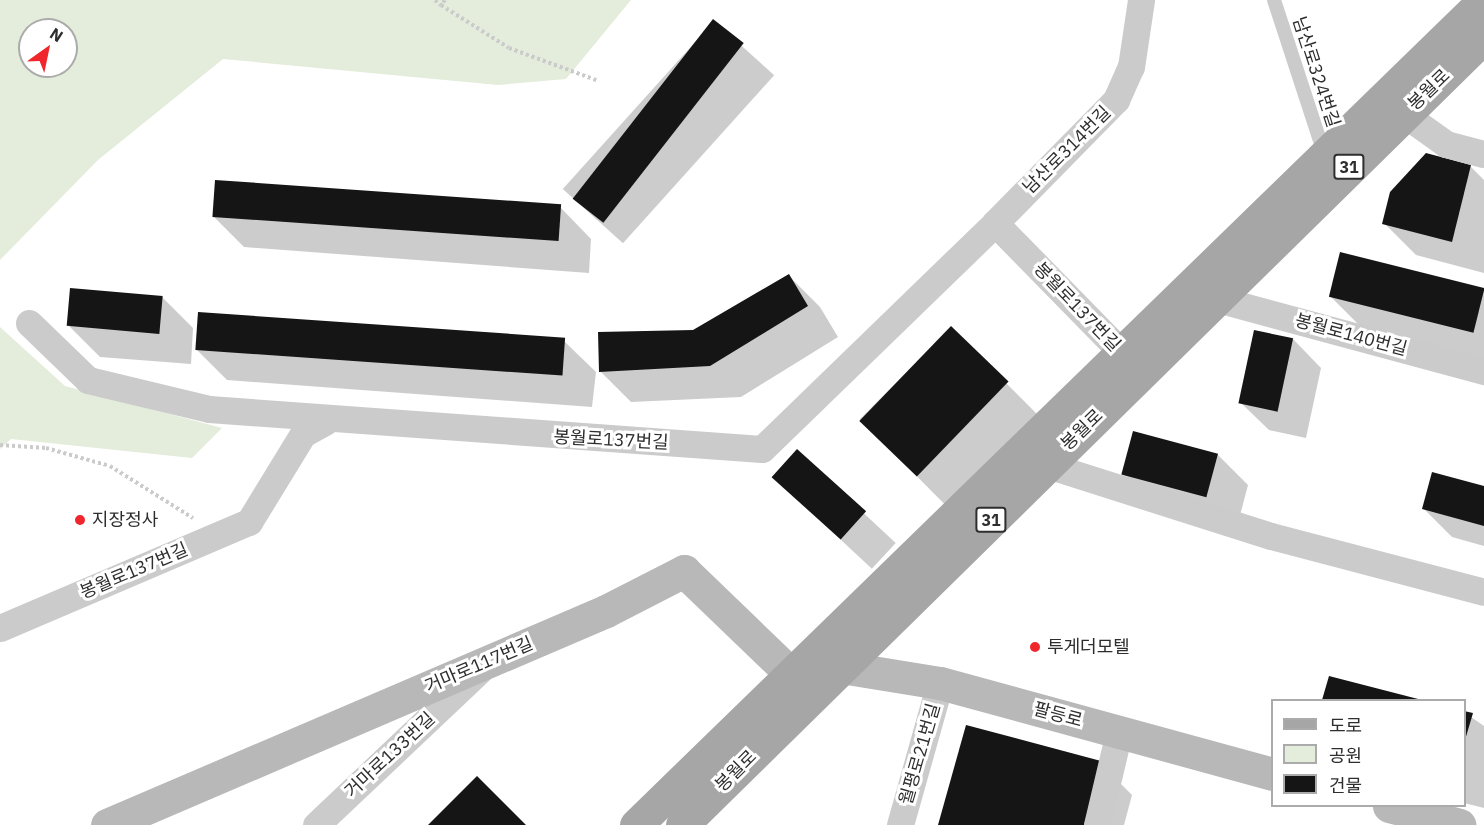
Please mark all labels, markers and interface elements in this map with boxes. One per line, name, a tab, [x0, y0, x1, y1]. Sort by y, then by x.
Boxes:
street label: 남산로324번길	[1288, 14, 1344, 130]
north arrow	[18, 18, 78, 78]
text: N	[46, 23, 67, 46]
street label: 봉월로	[1404, 65, 1454, 115]
street label: 남산로314번길	[1019, 102, 1115, 198]
road number: 31	[1332, 154, 1366, 180]
street label: 봉월로137번길	[1029, 258, 1125, 356]
street label: 봉월로140번길	[1293, 310, 1409, 360]
street label: 봉월로	[1057, 405, 1107, 455]
street label: 봉월로137번길	[553, 426, 669, 454]
road number: 31	[974, 507, 1008, 533]
place label: 지장정사	[92, 509, 158, 531]
marker: 지장정사	[73, 513, 87, 527]
street label: 봉월로137번길	[77, 539, 191, 603]
street label: 거마로117번길	[422, 633, 536, 697]
place label: 투게더모텔	[1047, 636, 1130, 658]
marker: 투게더모텔	[1028, 640, 1042, 654]
street label: 팔등로	[1031, 698, 1085, 732]
legend	[1271, 699, 1466, 807]
street label: 월평로21번길	[895, 701, 945, 807]
street label: 거마로133번길	[341, 708, 439, 802]
text: 도로	[1329, 714, 1362, 737]
text: 공원	[1329, 744, 1362, 767]
street label: 봉월로	[711, 746, 761, 796]
text: 건물	[1329, 774, 1362, 797]

